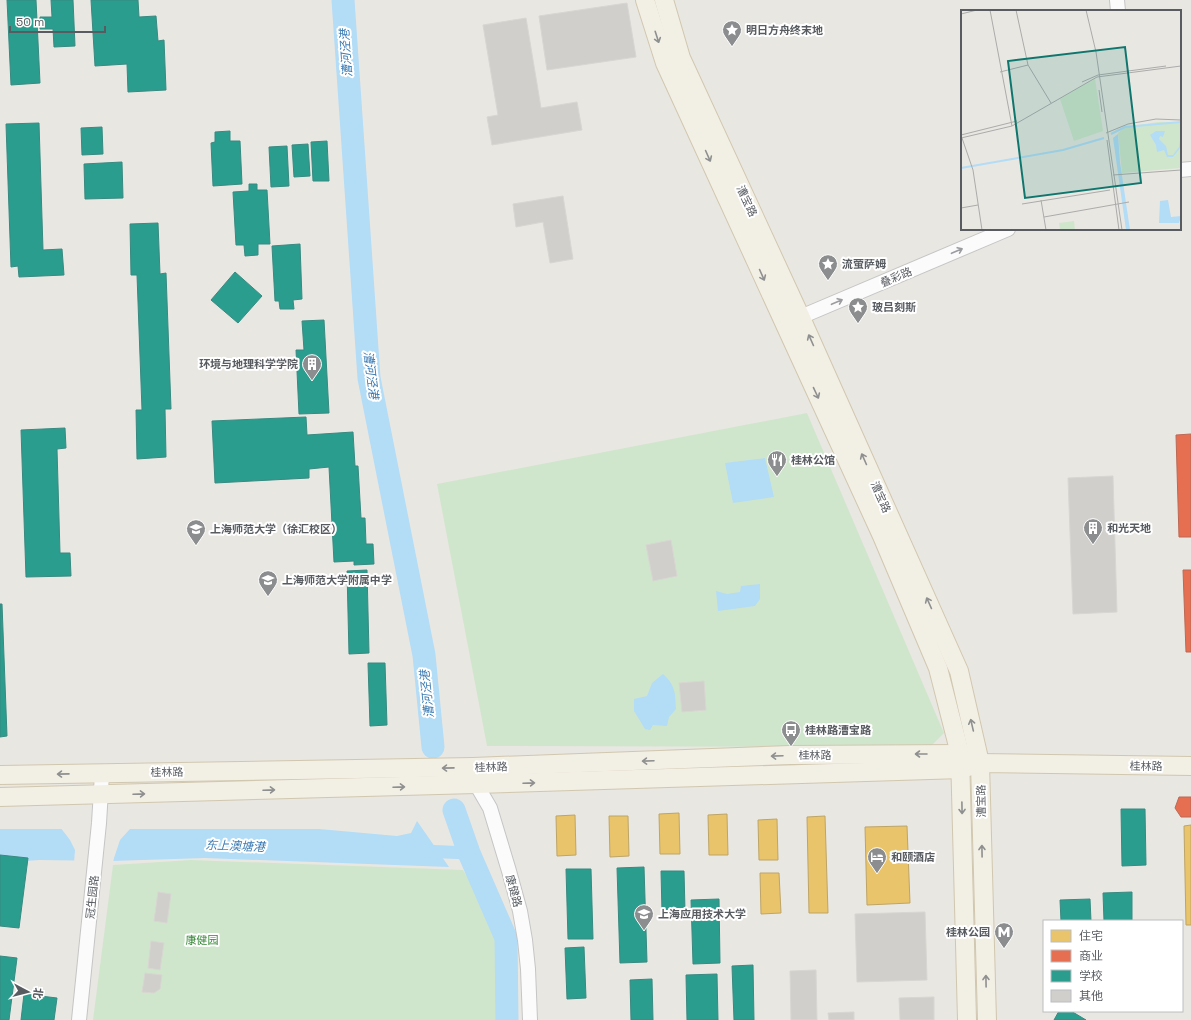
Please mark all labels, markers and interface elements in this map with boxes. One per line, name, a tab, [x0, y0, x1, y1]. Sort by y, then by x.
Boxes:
scale bar	[10, 8, 105, 34]
inset map	[961, 10, 1181, 230]
text: 50 m	[16, 14, 44, 30]
place icon: 明日方舟终末地	[721, 19, 743, 47]
place label: 明日方舟终末地	[746, 23, 823, 37]
water label: 漕河泾港	[336, 27, 356, 78]
one-way arrow	[654, 30, 661, 43]
one-way arrow	[705, 150, 712, 162]
street label: 漕宝路	[734, 183, 760, 219]
one-way arrow	[950, 247, 962, 254]
place icon: 流萤萨姆	[817, 253, 839, 281]
place label: 流萤萨姆	[842, 257, 886, 271]
street label: 叠彩路	[878, 264, 914, 290]
one-way arrow	[759, 268, 766, 280]
place icon: 玻吕刻斯	[847, 296, 869, 324]
one-way arrow	[831, 298, 843, 306]
place label: 玻吕刻斯	[872, 300, 916, 314]
one-way arrow	[807, 335, 815, 347]
water label: 漕河泾港	[360, 350, 382, 402]
building icon: 环境与地理科学学院	[301, 353, 323, 381]
place label: 环境与地理科学学院	[199, 357, 298, 371]
one-way arrow	[813, 387, 820, 399]
restaurant icon: 桂林公馆	[766, 449, 788, 477]
place label: 桂林公馆	[791, 453, 835, 467]
one-way arrow	[860, 453, 867, 465]
street label: 漕宝路	[868, 479, 894, 515]
building icon: 和光天地	[1082, 517, 1104, 545]
school or university icon: 上海师范大学（徐汇校区）	[185, 518, 207, 546]
place label: 和光天地	[1107, 521, 1151, 535]
place label: 上海师范大学（徐汇校区）	[210, 522, 342, 536]
school or university icon: 上海师范大学附属中学	[257, 569, 279, 597]
place label: 上海师范大学附属中学	[282, 573, 392, 587]
one-way arrow	[925, 598, 932, 610]
water label: 漕河泾港	[416, 667, 437, 719]
bus stop icon: 桂林路漕宝路	[780, 719, 802, 747]
one-way arrow	[967, 719, 975, 732]
place label: 桂林路漕宝路	[805, 723, 872, 737]
street label: 桂林路	[799, 748, 832, 762]
one-way arrow	[915, 750, 928, 758]
one-way arrow	[771, 752, 784, 759]
one-way arrow	[642, 757, 655, 764]
street label: 桂林路	[474, 759, 508, 775]
street label: 桂林路	[1129, 759, 1163, 773]
one-way arrow	[442, 764, 455, 772]
street label: 桂林路	[150, 765, 184, 779]
one-way arrow	[57, 770, 70, 778]
one-way arrow	[522, 779, 535, 786]
one-way arrow	[392, 783, 405, 790]
street label: 漕宝路	[974, 784, 988, 818]
one-way arrow	[262, 786, 275, 794]
one-way arrow	[132, 790, 145, 798]
one-way arrow	[959, 801, 966, 814]
water label: 东上澳塘港	[205, 837, 267, 855]
one-way arrow	[979, 845, 986, 858]
hotel icon: 和颐酒店	[866, 846, 888, 874]
place label: 和颐酒店	[891, 850, 935, 864]
street label: 康健路	[503, 873, 525, 909]
street label: 冠生园路	[83, 874, 101, 920]
school or university icon: 上海应用技术大学	[633, 903, 655, 931]
place label: 上海应用技术大学	[658, 907, 746, 921]
legend	[1043, 920, 1183, 1012]
metro station icon: 桂林公园	[993, 921, 1015, 949]
place label: 桂林公园	[946, 925, 990, 939]
text: 住宅	[1079, 928, 1103, 944]
park label: 康健园	[186, 933, 219, 947]
text: 商业	[1079, 948, 1103, 964]
text: 学校	[1079, 968, 1103, 984]
north arrow	[8, 972, 48, 1012]
one-way arrow	[982, 975, 989, 988]
text: 北	[30, 987, 46, 1000]
text: 其他	[1079, 988, 1103, 1004]

